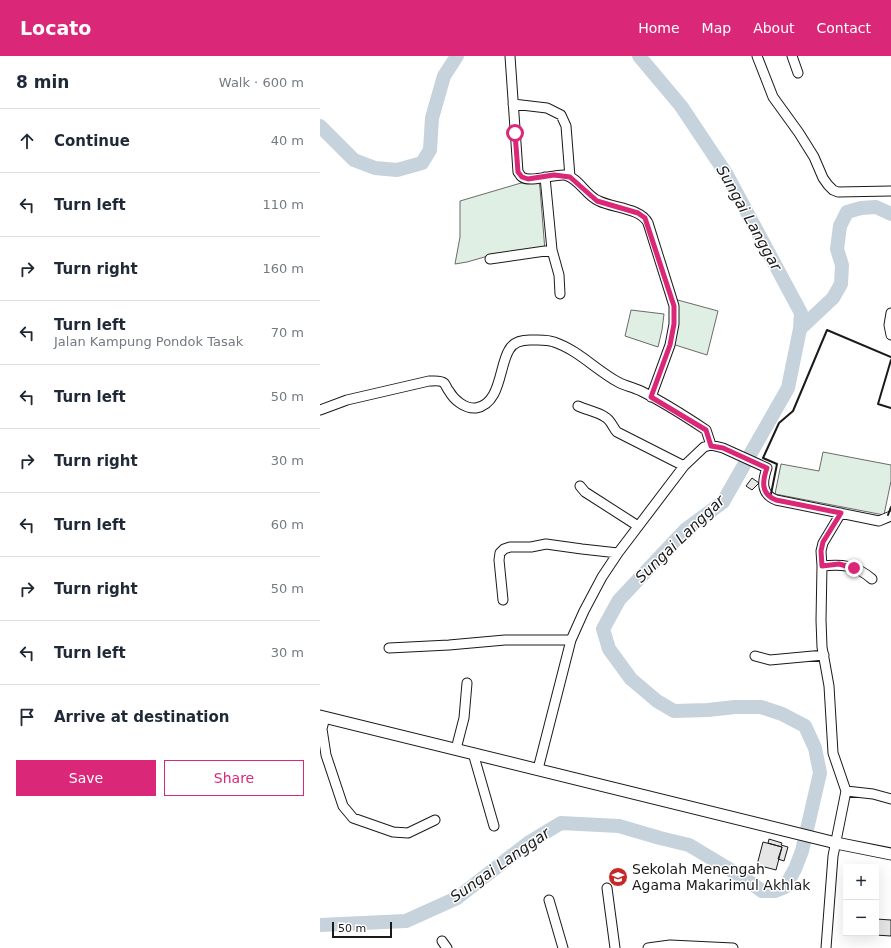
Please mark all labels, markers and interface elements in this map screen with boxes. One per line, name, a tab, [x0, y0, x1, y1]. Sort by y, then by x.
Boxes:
text: Locato	[20, 17, 91, 39]
text: Home	[638, 20, 680, 36]
text: Map	[702, 20, 731, 36]
text: About	[753, 20, 795, 36]
text: Contact	[817, 20, 871, 36]
text: 8 min	[16, 72, 69, 92]
text: Walk · 600 m	[219, 75, 304, 90]
route start	[506, 124, 524, 142]
icon: ahead	[16, 130, 38, 152]
text: Continue	[54, 132, 130, 150]
text: 40 m	[271, 133, 304, 148]
water label: Sungai Langgar	[713, 162, 786, 275]
icon: left	[16, 194, 38, 216]
text: Turn left	[54, 196, 126, 214]
text: 110 m	[262, 197, 304, 212]
icon: right	[16, 258, 38, 280]
text: Turn right	[54, 260, 138, 278]
text: 160 m	[262, 261, 304, 276]
text: Turn left	[54, 316, 126, 334]
icon: left	[16, 322, 38, 344]
text: 70 m	[271, 325, 304, 340]
text: Jalan Kampung Pondok Tasak	[54, 334, 243, 349]
icon: left	[16, 386, 38, 408]
text: Turn left	[54, 388, 126, 406]
text: 50 m	[271, 389, 304, 404]
icon: right	[16, 450, 38, 472]
text: Turn right	[54, 452, 138, 470]
text: 30 m	[271, 453, 304, 468]
water label: Sungai Langgar	[631, 491, 729, 586]
icon: left	[16, 514, 38, 536]
text: Turn left	[54, 516, 126, 534]
text: 60 m	[271, 517, 304, 532]
route end	[845, 559, 863, 577]
icon: right	[16, 578, 38, 600]
text: Turn right	[54, 580, 138, 598]
text: 50 m	[271, 581, 304, 596]
icon: left	[16, 642, 38, 664]
text: Turn left	[54, 644, 126, 662]
text: 30 m	[271, 645, 304, 660]
icon: arrive	[16, 706, 38, 728]
text: Arrive at destination	[54, 708, 229, 726]
button: Save	[16, 760, 156, 796]
button: Share	[164, 760, 304, 796]
water label: Sungai Langgar	[447, 823, 554, 906]
place label: Sekolah Menengah Agama Makarimul Akhlak	[632, 861, 811, 893]
map controls	[843, 864, 879, 936]
button: +	[843, 864, 879, 900]
school or university icon: Sekolah Menengah Agama Makarimul Akhlak	[607, 866, 629, 888]
button: −	[843, 900, 879, 936]
scale bar	[332, 920, 392, 939]
text: 50 m	[338, 922, 366, 935]

